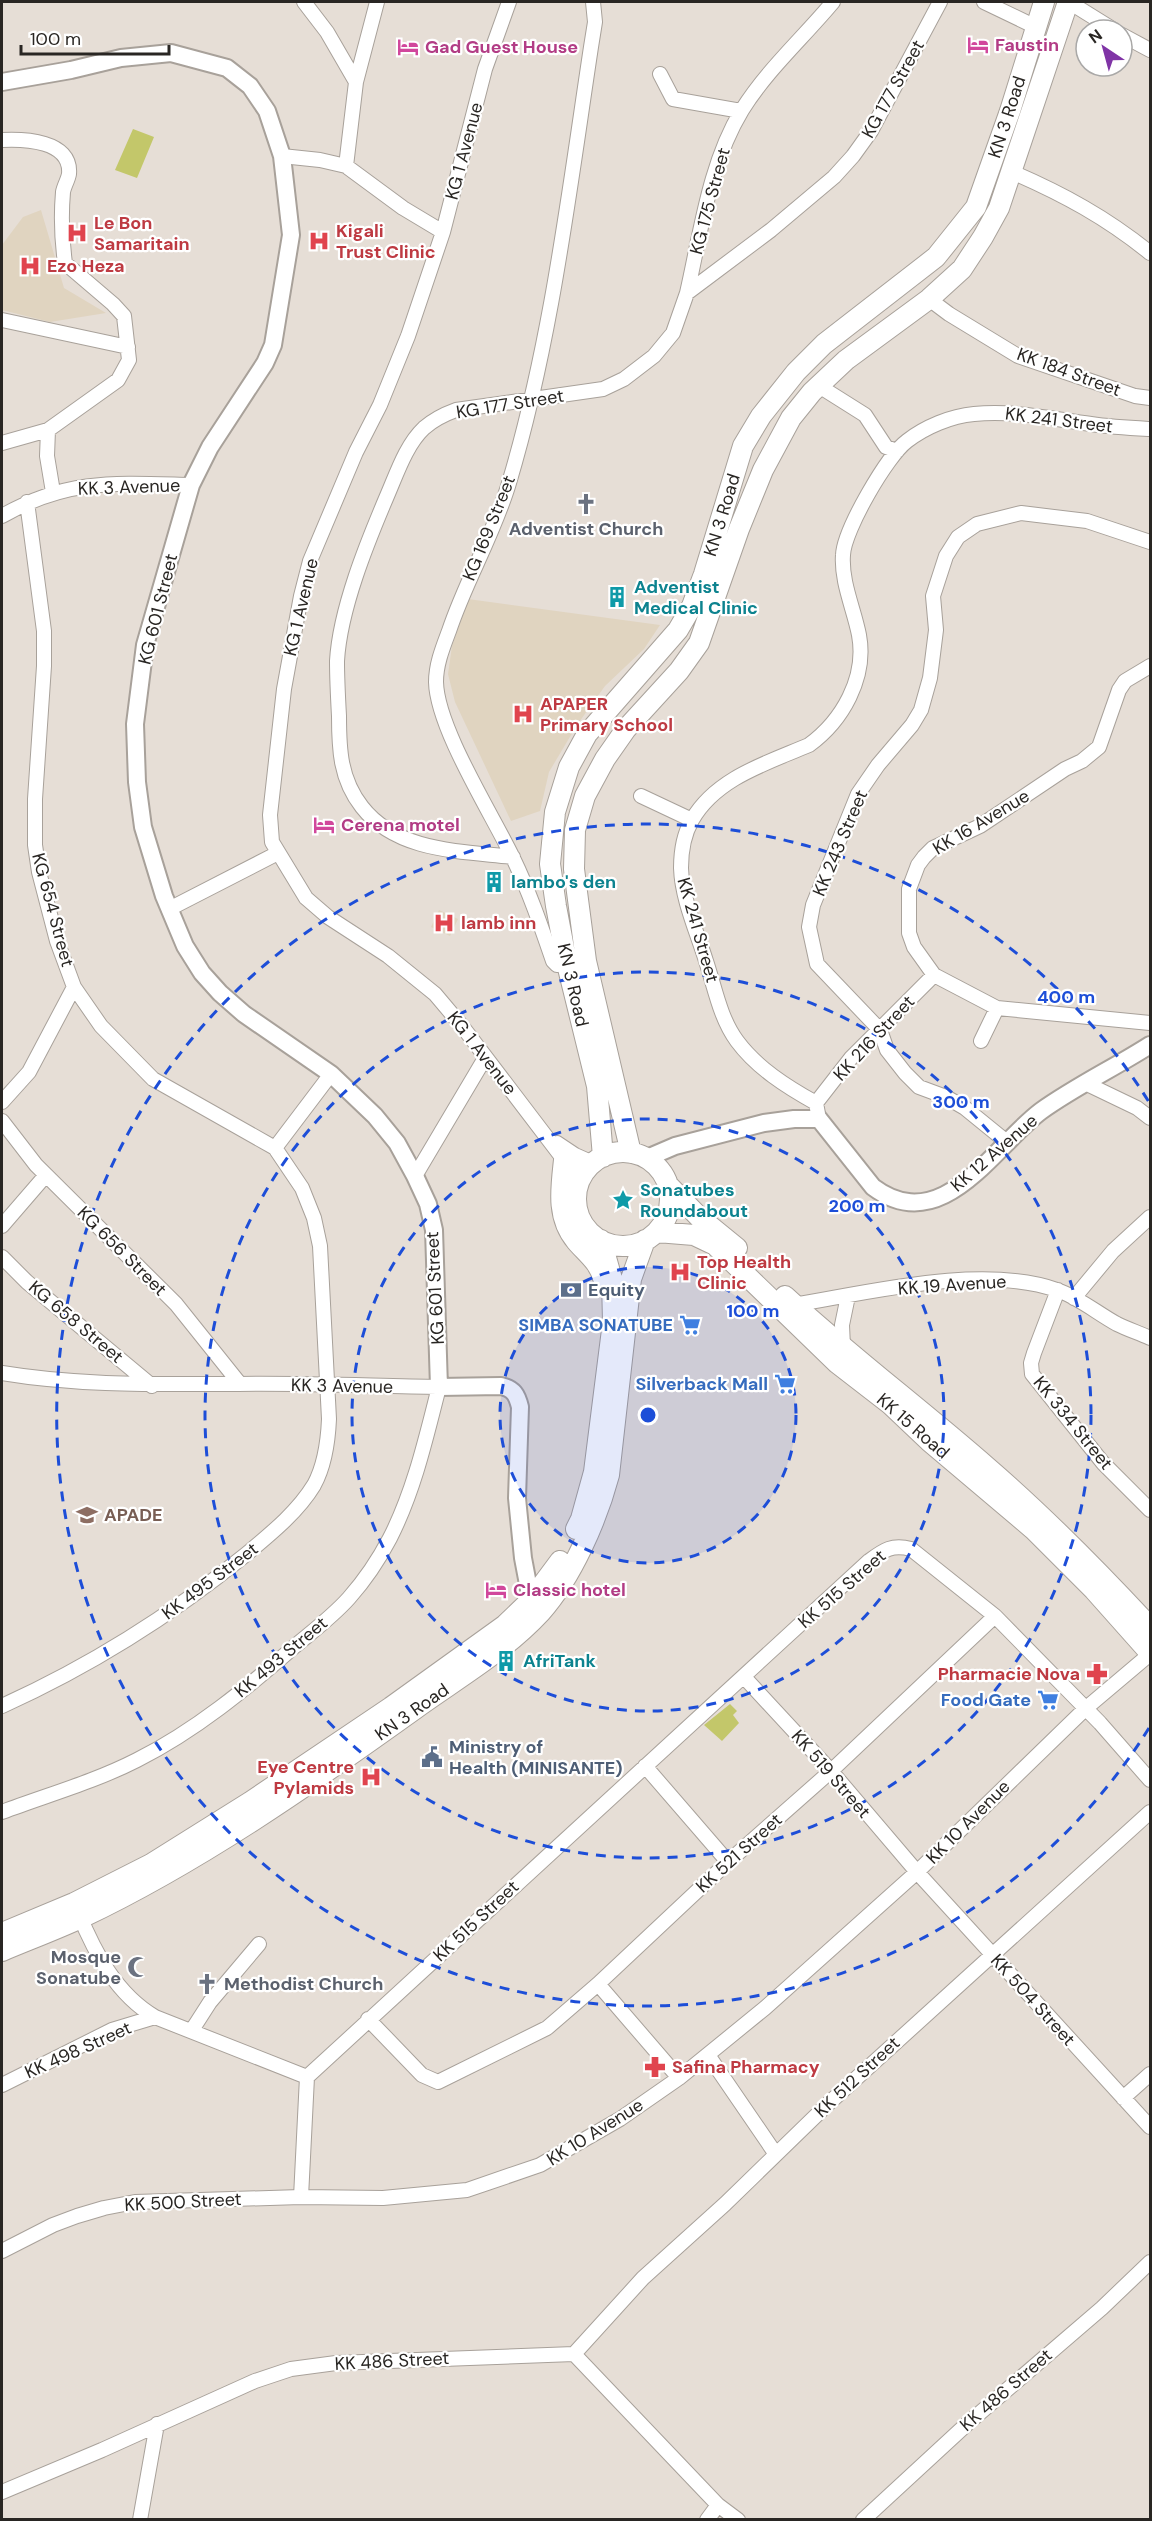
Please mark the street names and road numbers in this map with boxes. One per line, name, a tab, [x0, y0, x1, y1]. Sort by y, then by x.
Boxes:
street label: KG 177 Street	[856, 36, 930, 142]
street label: KN 3 Road	[982, 73, 1032, 161]
street label: KG 1 Avenue	[439, 100, 489, 202]
street label: KG 175 Street	[684, 145, 736, 257]
street label: KK 184 Street	[1014, 342, 1124, 402]
street label: KG 177 Street	[454, 384, 566, 424]
street label: KK 241 Street	[1004, 401, 1114, 439]
street label: KN 3 Road	[698, 471, 746, 559]
street label: KG 169 Street	[457, 472, 521, 584]
street label: KK 3 Avenue	[77, 473, 181, 501]
street label: KG 601 Street	[133, 551, 183, 667]
street label: KG 1 Avenue	[278, 556, 324, 658]
street label: KK 16 Avenue	[928, 784, 1034, 860]
street label: KK 243 Street	[807, 786, 873, 900]
street label: KG 654 Street	[26, 850, 80, 970]
street label: KK 241 Street	[672, 875, 724, 985]
street label: KN 3 Road	[552, 941, 594, 1029]
street label: KK 216 Street	[828, 990, 920, 1086]
street label: KG 1 Avenue	[442, 1006, 522, 1100]
street label: KK 12 Avenue	[945, 1109, 1043, 1197]
street label: KG 656 Street	[72, 1201, 172, 1301]
street label: KG 601 Street	[420, 1231, 450, 1345]
street label: KK 19 Avenue	[897, 1269, 1007, 1301]
street label: KG 658 Street	[24, 1275, 128, 1369]
street label: KK 334 Street	[1028, 1371, 1118, 1475]
street label: KK 3 Avenue	[291, 1373, 393, 1399]
street label: KK 15 Road	[872, 1388, 954, 1464]
street label: KK 495 Street	[157, 1537, 263, 1625]
street label: KK 515 Street	[793, 1544, 891, 1634]
street label: KK 493 Street	[230, 1611, 332, 1703]
street label: KN 3 Road	[370, 1678, 454, 1746]
street label: KK 519 Street	[786, 1725, 876, 1823]
street label: KK 10 Avenue	[921, 1775, 1015, 1869]
street label: KK 521 Street	[691, 1808, 787, 1898]
street label: KK 515 Street	[428, 1875, 524, 1967]
street label: KK 504 Street	[985, 1949, 1081, 2051]
street label: KK 498 Street	[21, 2016, 135, 2084]
street label: KK 512 Street	[809, 2031, 905, 2123]
street label: KK 10 Avenue	[542, 2093, 648, 2171]
street label: KK 500 Street	[124, 2187, 242, 2217]
street label: KK 486 Street	[955, 2343, 1057, 2437]
street label: KK 486 Street	[334, 2346, 450, 2376]

